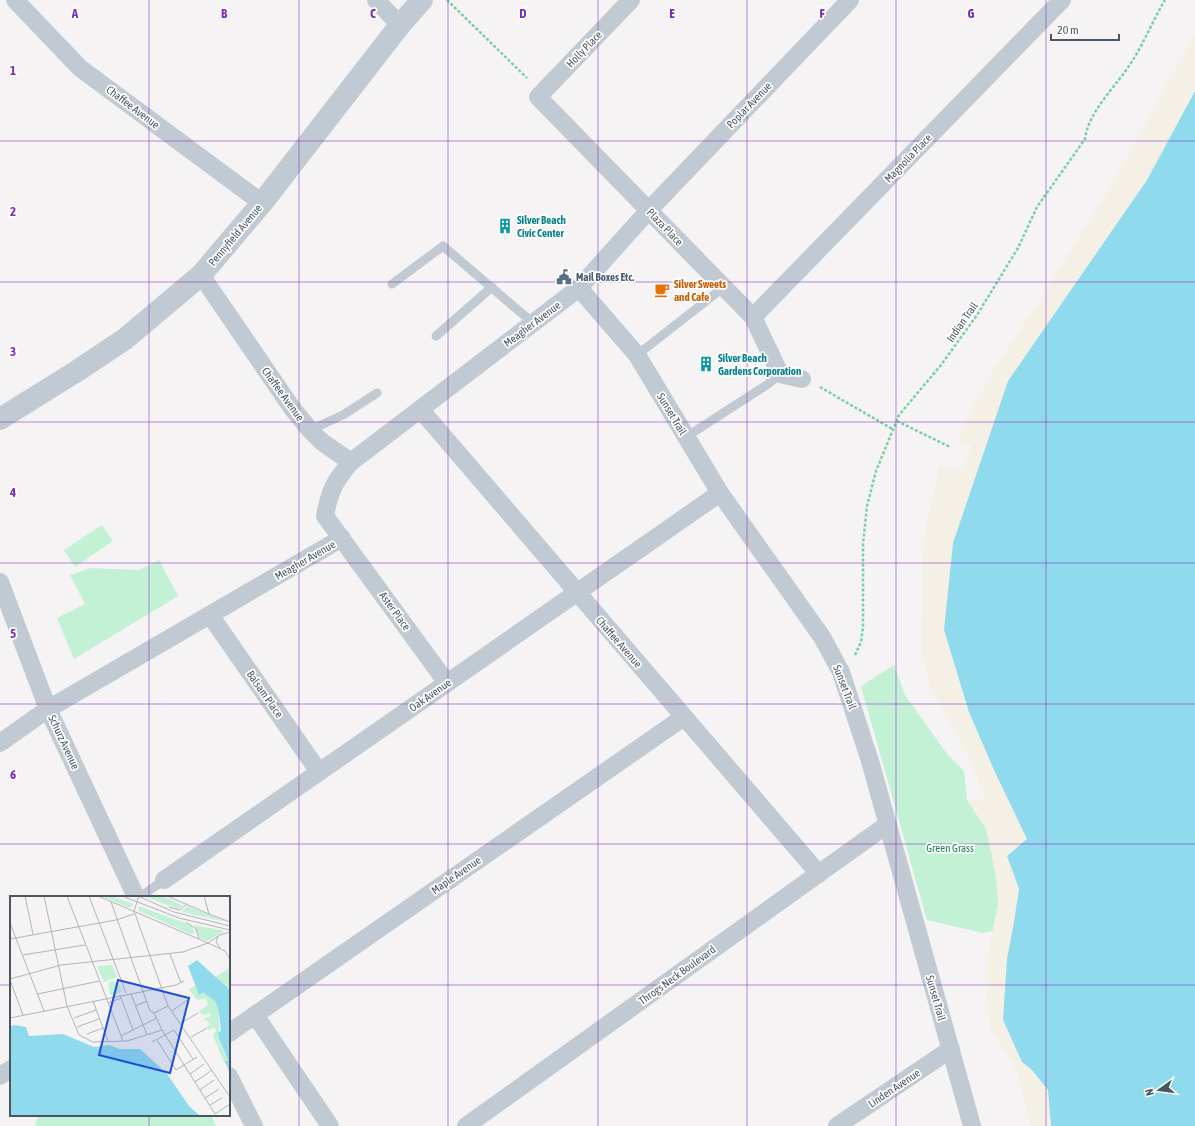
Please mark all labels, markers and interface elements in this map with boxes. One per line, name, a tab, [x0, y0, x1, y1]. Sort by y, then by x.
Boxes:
text: A	[71, 6, 79, 21]
text: B	[221, 6, 228, 21]
text: C	[370, 6, 376, 21]
text: D	[519, 6, 527, 21]
text: E	[669, 6, 675, 21]
text: F	[819, 6, 825, 21]
text: G	[968, 6, 975, 21]
scale bar	[1051, 16, 1119, 42]
text: 20 m	[1057, 23, 1079, 37]
street label: Holly Place	[564, 28, 604, 70]
text: 1	[10, 63, 16, 78]
street label: Poplar Avenue	[724, 80, 774, 130]
street label: Chaffee Avenue	[104, 83, 162, 131]
street label: Magnolia Place	[882, 131, 934, 185]
street label: Pennyfield Avenue	[206, 202, 264, 268]
text: 2	[10, 204, 16, 219]
street label: Plaza Place	[645, 206, 685, 248]
place label: Silver Beach Civic Center	[517, 214, 566, 239]
building icon: Silver Beach Civic Center	[496, 217, 514, 235]
public building icon: Mail Boxes Etc.	[555, 268, 573, 286]
place label: Mail Boxes Etc.	[576, 271, 634, 283]
place label: Silver Sweets and Cafe	[674, 278, 726, 303]
cafe icon: Silver Sweets and Cafe	[653, 281, 671, 299]
street label: Meagher Avenue	[501, 299, 563, 349]
street label: Indian Trail	[944, 300, 980, 344]
text: 3	[10, 344, 16, 359]
place label: Silver Beach Gardens Corporation	[718, 352, 801, 377]
building icon: Silver Beach Gardens Corporation	[697, 355, 715, 373]
street label: Chaffee Avenue	[260, 365, 306, 423]
street label: Sunset Trail	[655, 391, 689, 437]
text: 4	[9, 485, 16, 500]
street label: Meagher Avenue	[273, 538, 337, 582]
street label: Aster Place	[377, 589, 413, 633]
street label: Chaffee Avenue	[594, 614, 644, 670]
text: 5	[10, 626, 16, 641]
street label: Sunset Trail	[831, 663, 859, 711]
street label: Balsam Place	[245, 668, 285, 720]
street label: Oak Avenue	[407, 676, 453, 714]
street label: Schurz Avenue	[46, 713, 82, 771]
text: 6	[10, 767, 16, 782]
park label: Green Grass	[926, 842, 974, 854]
street label: Maple Avenue	[429, 854, 483, 896]
inset map	[10, 896, 230, 1116]
street label: Throgs Neck Boulevard	[636, 943, 718, 1007]
street label: Sunset Trail	[924, 974, 948, 1022]
street label: Linden Avenue	[866, 1066, 922, 1110]
north arrow	[1139, 1070, 1179, 1110]
text: N	[1143, 1088, 1156, 1097]

